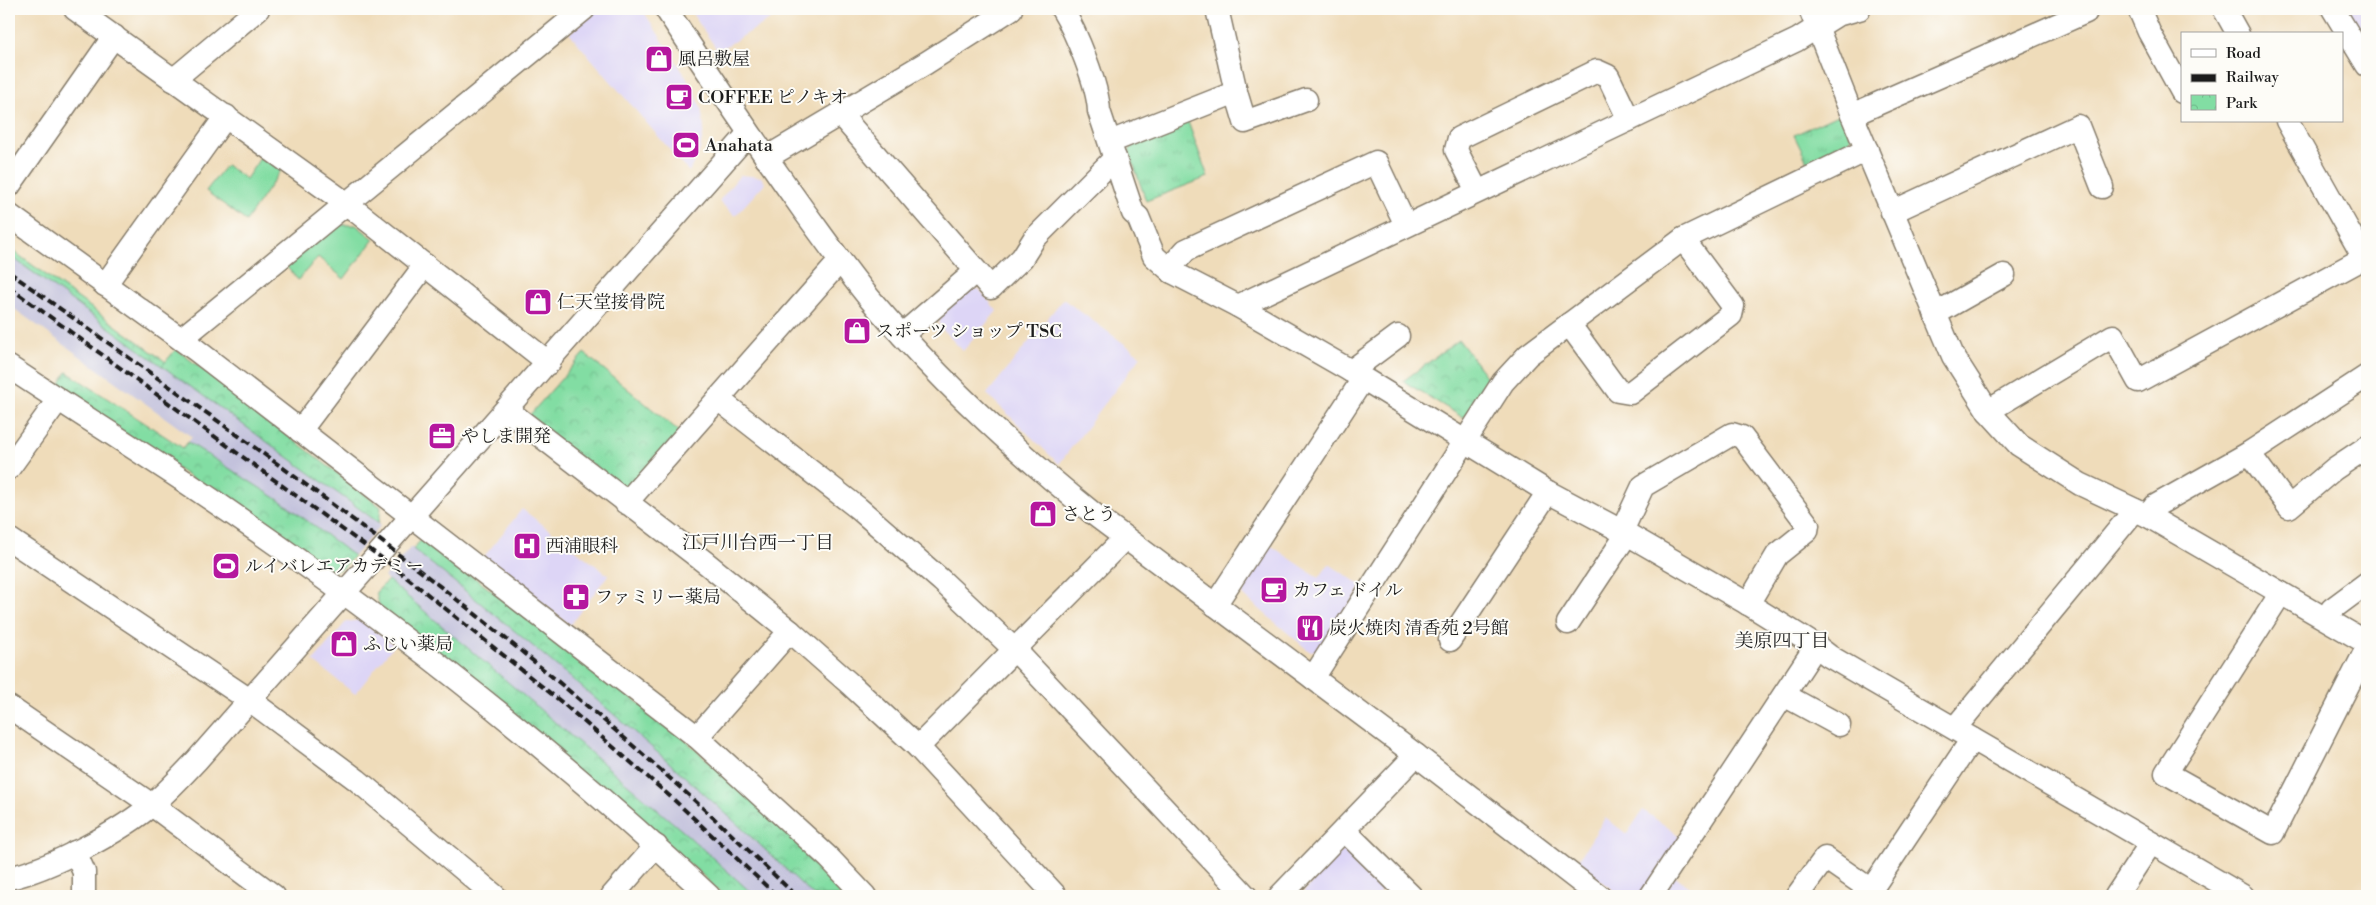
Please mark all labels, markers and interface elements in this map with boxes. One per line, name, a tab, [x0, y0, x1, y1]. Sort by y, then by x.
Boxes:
legend	[2181, 32, 2344, 122]
shop icon: 風呂敷屋	[644, 44, 674, 74]
text: Road	[2226, 44, 2261, 63]
place label: 風呂敷屋	[678, 48, 750, 71]
text: Railway	[2226, 68, 2280, 87]
cafe icon: COFFEE ピノキオ	[664, 82, 694, 112]
place label: COFFEE ピノキオ	[698, 86, 848, 109]
text: Park	[2226, 94, 2258, 113]
sports icon: Anahata	[671, 130, 701, 160]
place label: Anahata	[704, 134, 774, 157]
shop icon: 仁天堂接骨院	[523, 287, 553, 317]
place label: 仁天堂接骨院	[557, 291, 665, 314]
shop icon: スポーツ ショップ TSC	[842, 316, 872, 346]
place label: スポーツ ショップ TSC	[876, 320, 1062, 343]
office icon: やしま開発	[427, 421, 457, 451]
place label: やしま開発	[461, 425, 551, 448]
shop icon: さとう	[1028, 499, 1058, 529]
place label: さとう	[1062, 503, 1116, 526]
hospital icon: 西浦眼科	[512, 531, 542, 561]
district label: 江戸川台西一丁目	[682, 531, 834, 555]
place label: 西浦眼科	[546, 535, 618, 558]
sports icon: ルイバレエアカデミー	[211, 551, 241, 581]
place label: ルイバレエアカデミー	[245, 555, 424, 578]
cafe icon: カフェ ドイル	[1259, 575, 1289, 605]
place label: カフェ ドイル	[1293, 579, 1403, 602]
pharmacy icon: ファミリー薬局	[561, 582, 591, 612]
place label: ファミリー薬局	[595, 586, 721, 609]
restaurant icon: 炭火焼肉 清香苑 2号館	[1295, 613, 1325, 643]
place label: 炭火焼肉 清香苑 2号館	[1329, 617, 1509, 640]
shop icon: ふじい薬局	[329, 629, 359, 659]
district label: 美原四丁目	[1734, 629, 1830, 653]
place label: ふじい薬局	[363, 633, 453, 656]

